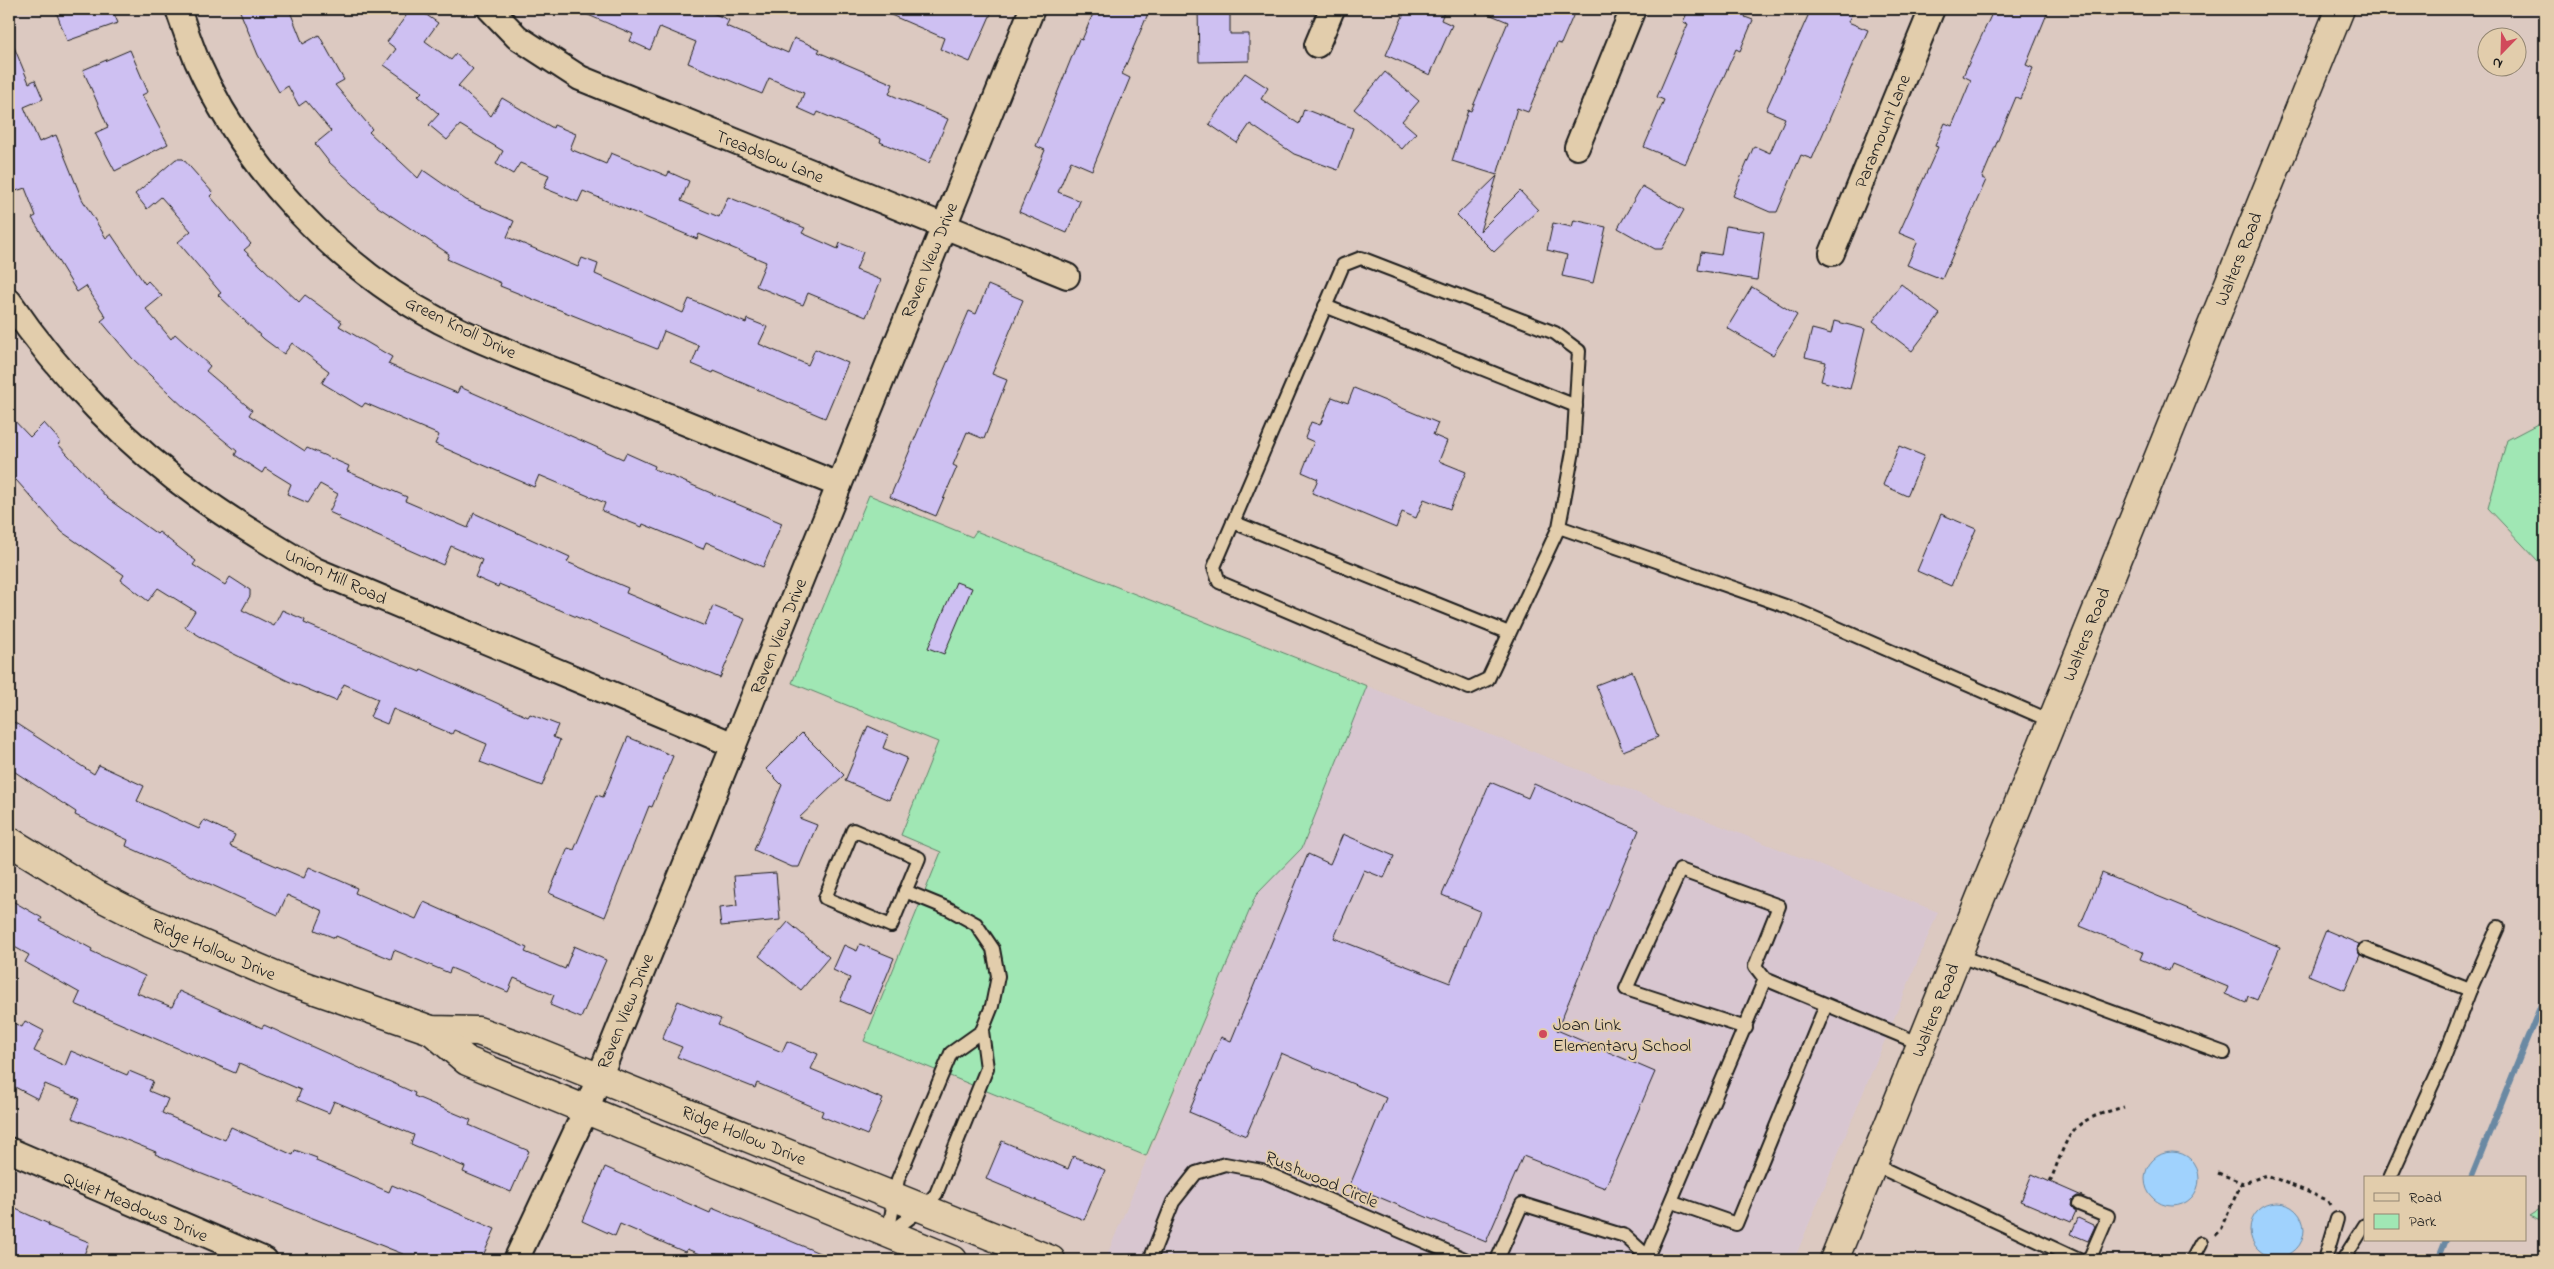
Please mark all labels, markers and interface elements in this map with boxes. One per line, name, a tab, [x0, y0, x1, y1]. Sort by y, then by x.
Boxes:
north arrow	[2476, 28, 2526, 78]
text: N	[2489, 51, 2506, 74]
street label: Paramount Lane	[1849, 70, 1919, 193]
street label: Treadslow Lane	[711, 124, 828, 192]
street label: Raven View Drive	[896, 198, 966, 323]
street label: Walters Road	[2209, 209, 2270, 311]
street label: Green Knoll Drive	[400, 291, 521, 367]
street label: Union Mill Road	[280, 543, 391, 613]
street label: Raven View Drive	[745, 574, 815, 699]
street label: Walters Road	[2057, 584, 2118, 686]
street label: Ridge Hollow Drive	[147, 913, 280, 990]
street label: Raven View Drive	[592, 949, 662, 1074]
street label: Walters Road	[1906, 960, 1967, 1062]
place label: Joan Link Elementary School	[1553, 1013, 1691, 1060]
marker: Joan Link Elementary School	[1537, 1028, 1549, 1040]
street label: Ridge Hollow Drive	[677, 1100, 810, 1175]
street label: Rushwood Circle	[1261, 1145, 1383, 1217]
street label: Quiet Meadows Drive	[59, 1166, 212, 1250]
legend	[2364, 1176, 2526, 1242]
text: Road	[2409, 1187, 2442, 1209]
text: Park	[2409, 1211, 2437, 1233]

